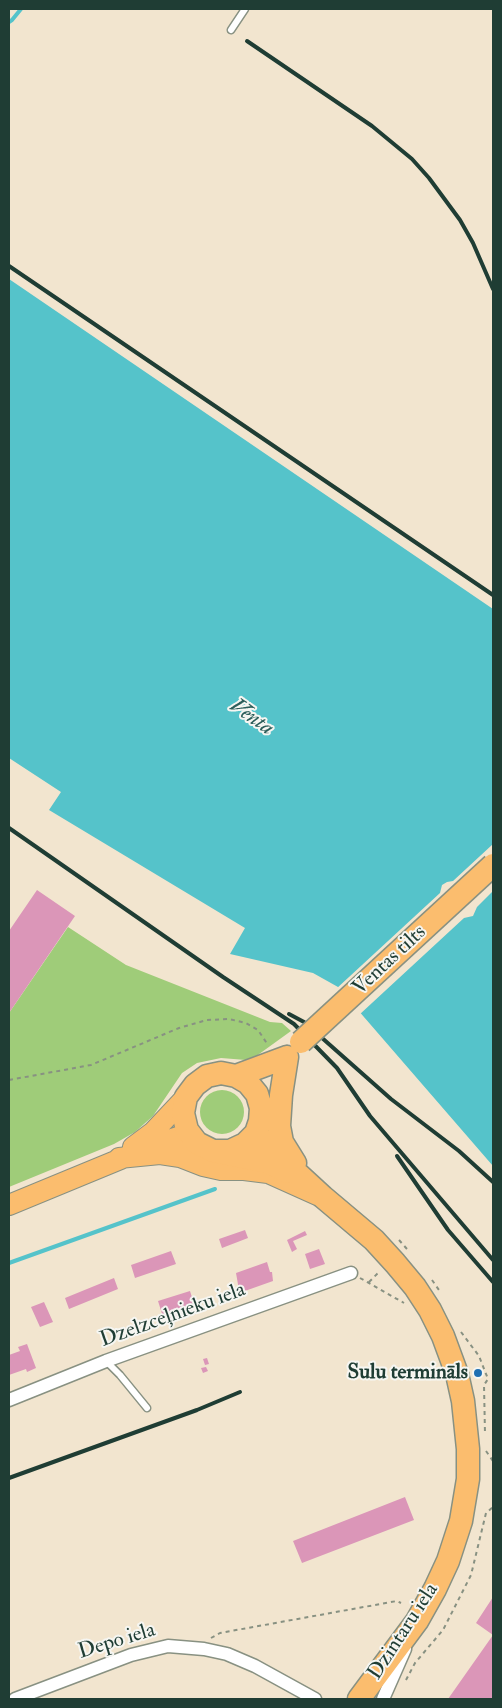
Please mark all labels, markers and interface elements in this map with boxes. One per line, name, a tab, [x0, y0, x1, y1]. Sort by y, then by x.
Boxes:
water label: Venta	[224, 694, 278, 742]
street label: Ventas tilts	[348, 921, 432, 1001]
street label: Dzelzceļnieku iela	[97, 1278, 249, 1354]
place label: Sulu termināls	[348, 1360, 468, 1386]
marker: Sulu termināls	[472, 1367, 484, 1379]
street label: Dzintaru iela	[363, 1579, 445, 1685]
street label: Depo iela	[75, 1618, 159, 1666]

